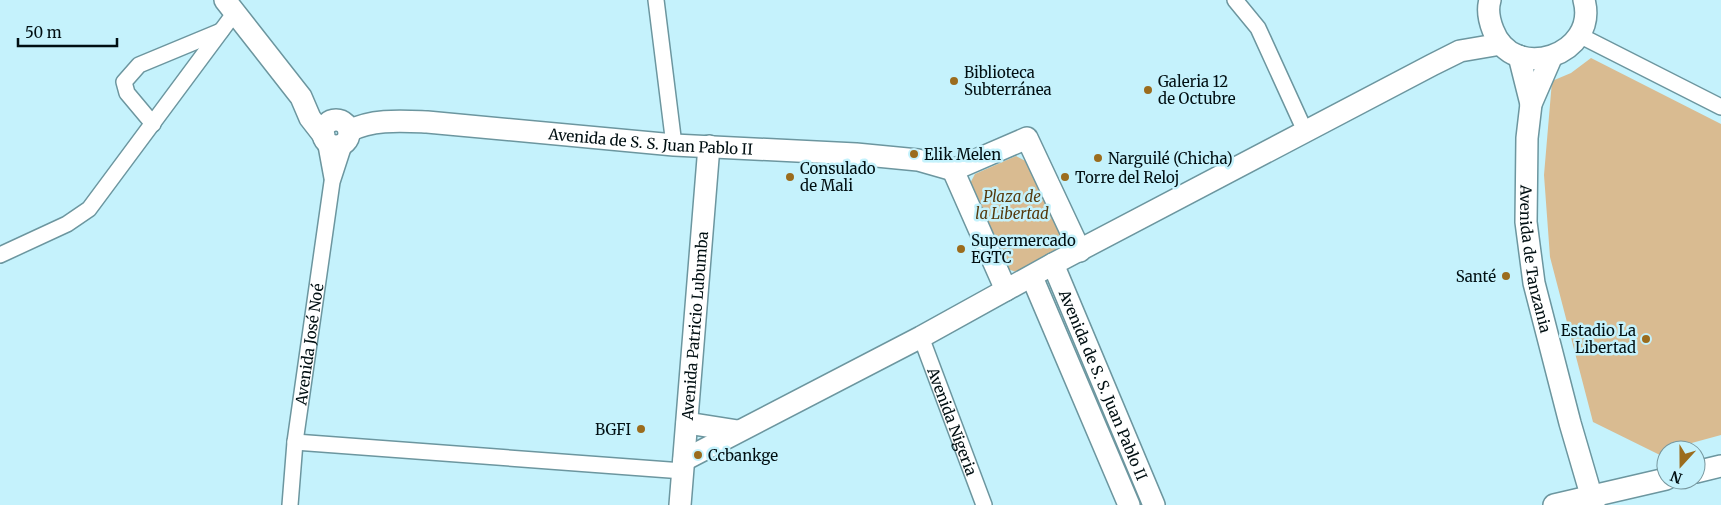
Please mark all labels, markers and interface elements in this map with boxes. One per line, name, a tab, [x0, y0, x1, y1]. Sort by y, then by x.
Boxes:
scale bar	[18, 15, 116, 47]
text: 50 m	[25, 23, 62, 42]
place label: Biblioteca Subterránea	[964, 63, 1052, 99]
place label: Galeria 12 de Octubre	[1158, 72, 1236, 108]
marker: Biblioteca Subterránea	[948, 75, 960, 87]
marker: Galeria 12 de Octubre	[1142, 84, 1154, 96]
street label: Avenida de S. S. Juan Pablo II	[547, 124, 753, 158]
place label: Elik Melen	[924, 145, 1001, 164]
marker: Elik Melen	[908, 148, 920, 160]
place label: Narguilé (Chicha)	[1108, 149, 1233, 168]
marker: Narguilé (Chicha)	[1092, 152, 1104, 164]
place label: Consulado de Mali	[800, 159, 876, 195]
place label: Torre del Reloj	[1075, 168, 1179, 187]
marker: Consulado de Mali	[784, 171, 796, 183]
marker: Torre del Reloj	[1059, 171, 1071, 183]
street label: Avenida de Tanzania	[1516, 184, 1556, 335]
park label: Plaza de la Libertad	[975, 187, 1049, 223]
street label: Avenida Patricio Lubumba	[677, 230, 712, 422]
place label: Supermercado EGTC	[971, 231, 1076, 267]
marker: Supermercado EGTC	[955, 243, 967, 255]
place label: Santé	[1456, 267, 1496, 286]
marker: Santé	[1500, 270, 1512, 282]
street label: Avenida José Noé	[291, 282, 327, 407]
street label: Avenida de S. S. Juan Pablo II	[1055, 286, 1152, 483]
place label: Estadio La Libertad	[1561, 321, 1636, 357]
marker: Estadio La Libertad	[1640, 333, 1652, 345]
street label: Avenida Nigeria	[923, 364, 982, 478]
place label: BGFI	[595, 420, 631, 439]
marker: BGFI	[635, 423, 647, 435]
north arrow	[1656, 440, 1706, 490]
place label: Ccbankge	[708, 446, 778, 465]
marker: Ccbankge	[692, 449, 704, 461]
text: N	[1668, 467, 1685, 488]

